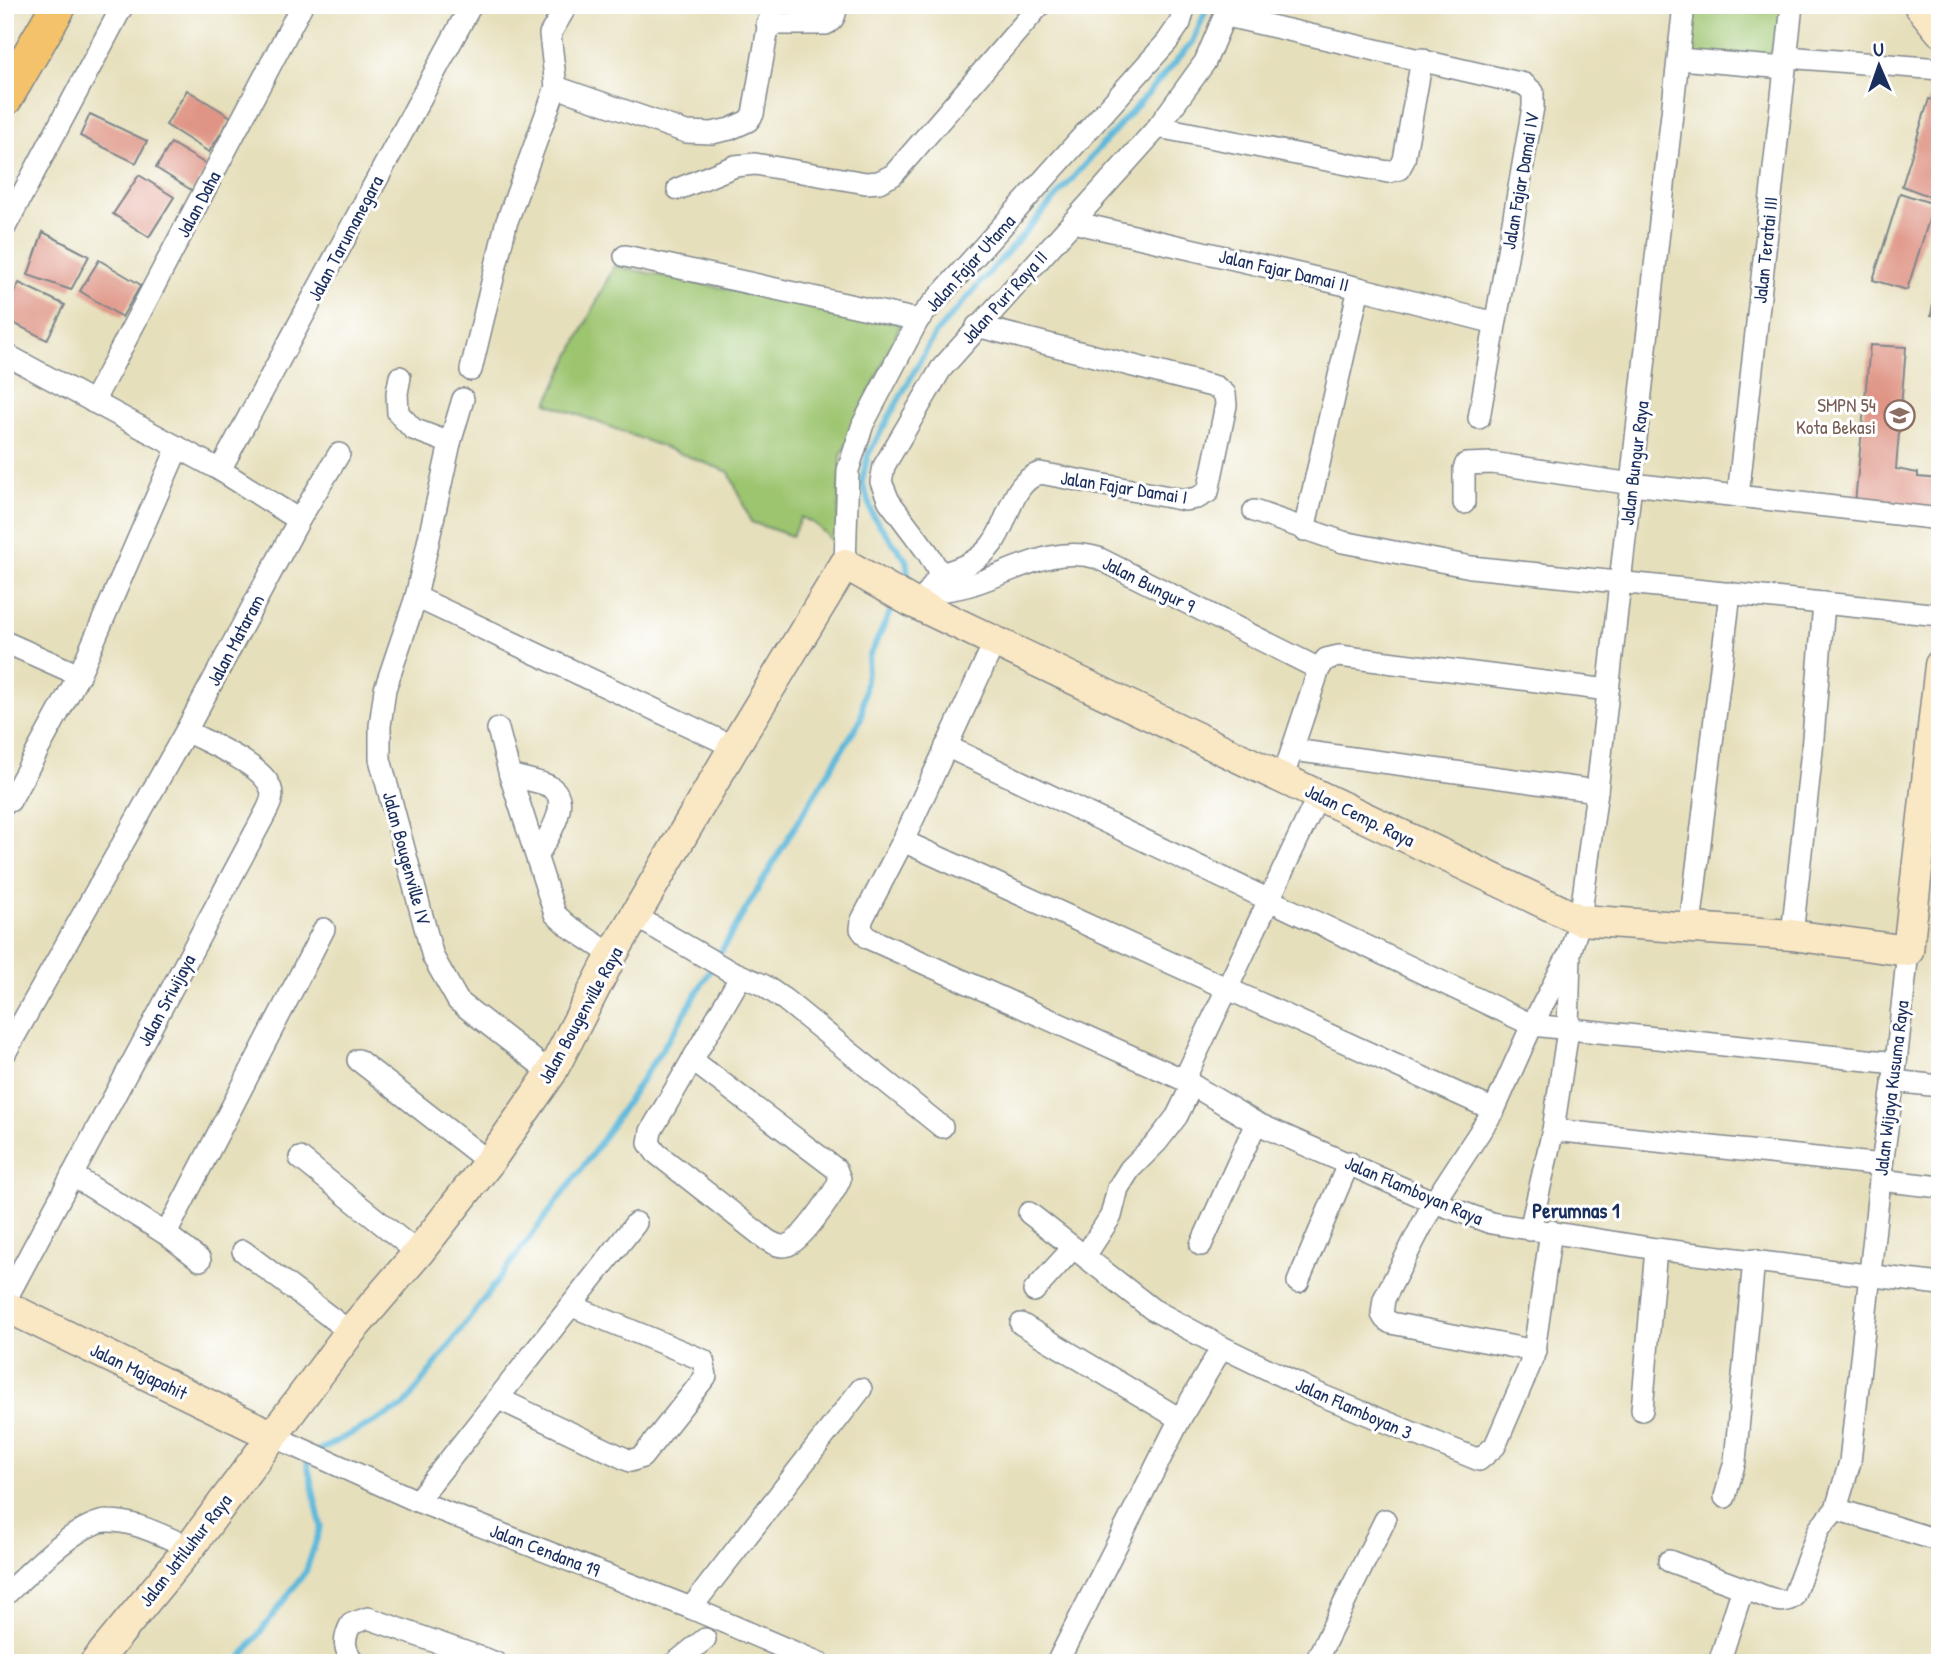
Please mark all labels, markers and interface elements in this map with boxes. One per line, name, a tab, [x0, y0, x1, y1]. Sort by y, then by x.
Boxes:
north arrow	[1843, 32, 1913, 102]
text: U	[1873, 36, 1885, 62]
street label: Jalan Fajar Damai IV	[1495, 110, 1545, 252]
street label: Jalan Daha	[170, 166, 227, 242]
street label: Jalan Tarumanegara	[301, 170, 389, 305]
street label: Jalan Teratai III	[1746, 195, 1784, 305]
street label: Jalan Fajar Utama	[919, 208, 1021, 317]
street label: Jalan Fajar Damai II	[1217, 242, 1351, 298]
street label: Jalan Puri Raya II	[955, 245, 1053, 349]
place label: SMPN 54 Kota Bekasi	[1796, 392, 1876, 440]
street label: Jalan Bungur Raya	[1613, 399, 1655, 527]
school or university icon: SMPN 54 Kota Bekasi	[1882, 399, 1916, 433]
street label: Jalan Fajar Damai I	[1059, 464, 1189, 510]
street label: Jalan Bungur 9	[1098, 550, 1200, 618]
street label: Jalan Mataram	[200, 590, 270, 690]
street label: Jalan Cemp. Raya	[1301, 777, 1420, 853]
street label: Jalan Bougenville IV	[377, 789, 437, 928]
street label: Jalan Bougenville Raya	[532, 941, 629, 1088]
street label: Jalan Sriwijaya	[131, 949, 201, 1051]
street label: Jalan Wijaya Kusuma Raya	[1867, 998, 1915, 1177]
street label: Jalan Flamboyan Raya	[1341, 1149, 1488, 1231]
district label: Perumnas 1	[1532, 1196, 1620, 1225]
street label: Jalan Majapahit	[86, 1336, 192, 1406]
street label: Jalan Flamboyan 3	[1292, 1371, 1416, 1445]
street label: Jalan Jatiluhur Raya	[133, 1488, 238, 1612]
street label: Jalan Cendana 19	[486, 1517, 604, 1583]

